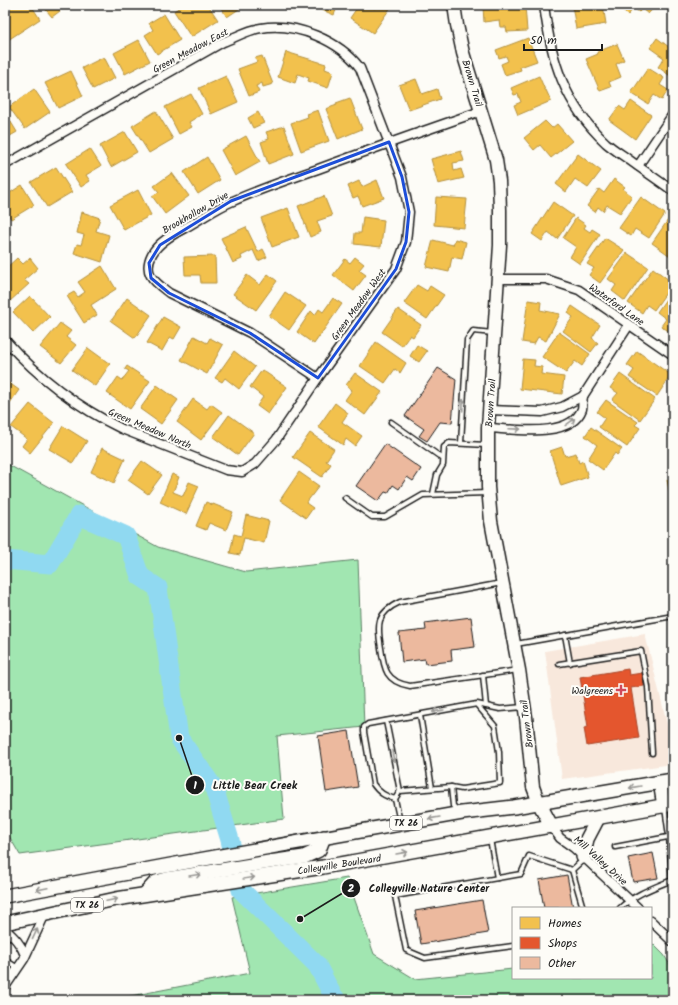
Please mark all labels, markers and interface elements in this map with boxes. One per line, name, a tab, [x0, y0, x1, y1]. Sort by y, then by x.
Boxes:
street label: Green Meadow East	[150, 24, 231, 78]
scale bar	[524, 26, 602, 52]
text: 50 m	[530, 31, 557, 50]
street label: Brown Trail	[457, 58, 487, 109]
street label: Brookhollow Drive	[159, 187, 232, 238]
street label: Green Meadow West	[327, 265, 390, 344]
street label: Waterford Lane	[585, 280, 648, 330]
street label: Brown Trail	[481, 378, 501, 428]
one-way arrow	[460, 399, 467, 412]
street label: Green Meadow North	[106, 404, 194, 454]
one-way arrow	[564, 418, 575, 426]
one-way arrow	[508, 425, 521, 433]
place label: Walgreens	[571, 683, 614, 699]
marker: Walgreens	[616, 685, 626, 695]
street label: Brown Trail	[516, 698, 538, 749]
one-way arrow	[432, 707, 445, 715]
one-way arrow	[389, 749, 397, 762]
callout: Little Bear Creek	[185, 774, 305, 797]
text: 1	[193, 776, 197, 795]
text: Little Bear Creek	[213, 777, 298, 795]
one-way arrow	[628, 783, 641, 791]
one-way arrow	[428, 814, 441, 822]
road number: TX 26	[390, 816, 422, 830]
street label: Mill Valley Drive	[570, 832, 631, 890]
one-way arrow	[395, 849, 408, 857]
street label: Colleyville Boulevard	[296, 850, 383, 879]
one-way arrow	[188, 871, 201, 879]
one-way arrow	[242, 874, 255, 882]
callout: Colleyville Nature Center	[341, 877, 498, 900]
text: 2	[348, 879, 355, 898]
text: Colleyville Nature Center	[369, 880, 490, 898]
one-way arrow	[36, 885, 49, 893]
one-way arrow	[105, 895, 118, 903]
road number: TX 26	[71, 898, 103, 912]
legend	[512, 907, 652, 979]
text: Homes	[548, 914, 582, 933]
one-way arrow	[31, 929, 39, 941]
text: Shops	[548, 934, 577, 953]
text: Other	[548, 954, 577, 973]

